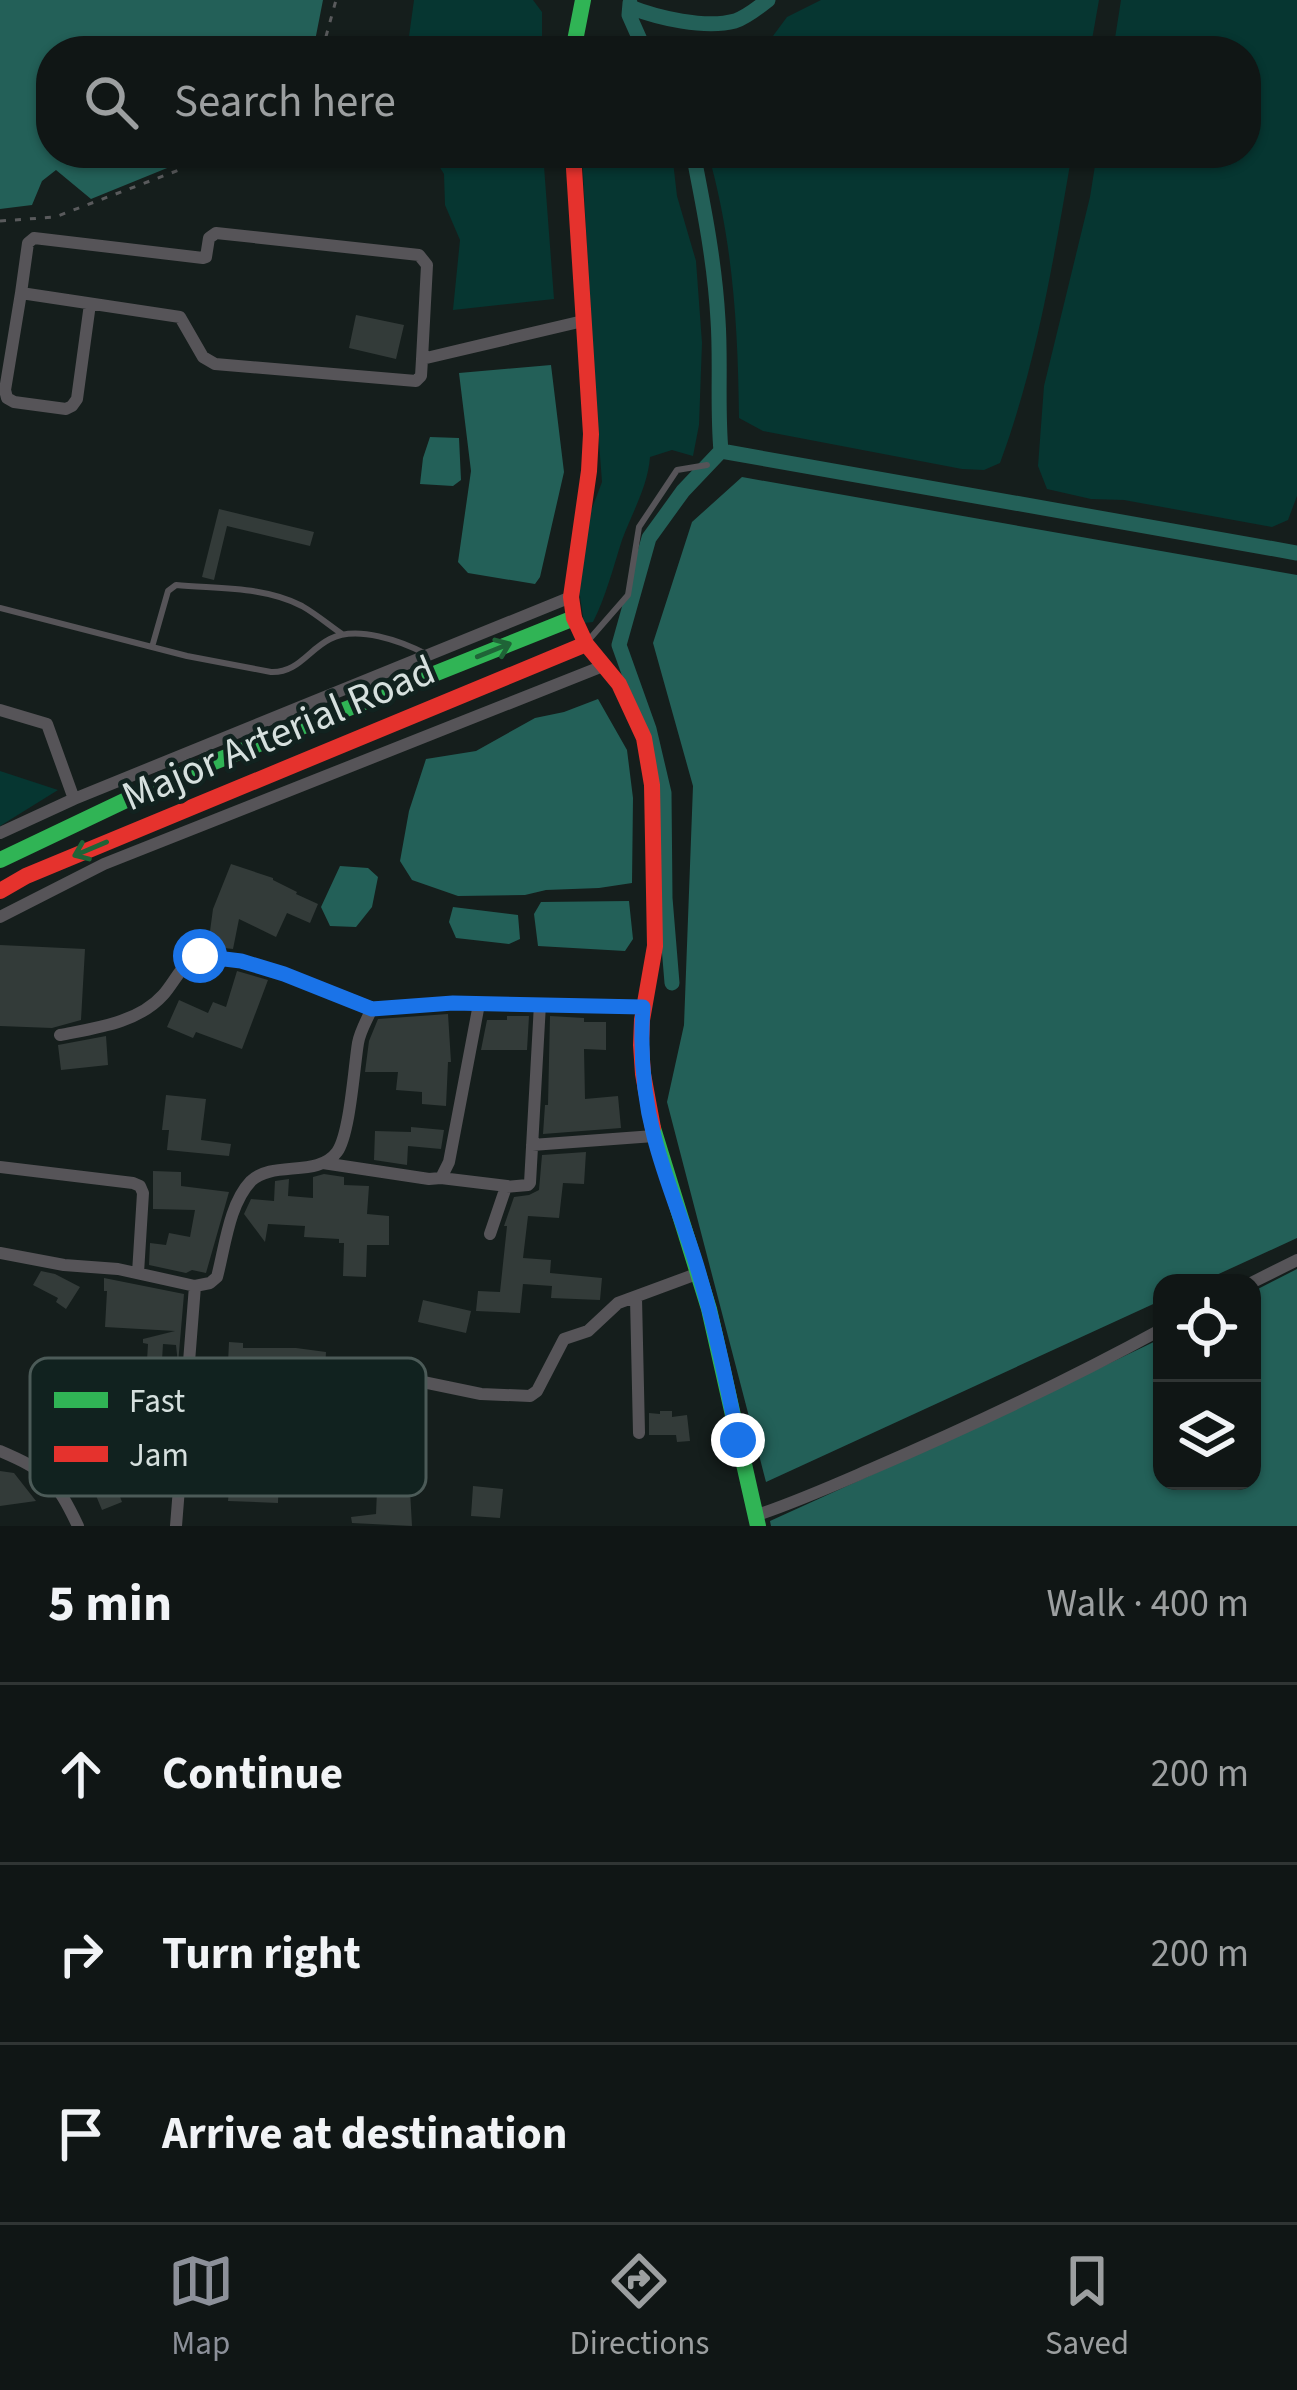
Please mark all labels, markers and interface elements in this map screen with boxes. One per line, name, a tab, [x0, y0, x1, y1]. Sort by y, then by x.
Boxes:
search box	[36, 36, 1261, 168]
icon: search	[78, 69, 144, 135]
text: Search here	[174, 70, 396, 134]
one-way arrow	[474, 638, 511, 660]
street label: Major Arterial Road	[113, 641, 445, 827]
one-way arrow	[72, 840, 109, 861]
route start	[173, 929, 227, 983]
map controls	[1153, 1274, 1261, 1490]
button: locate	[1153, 1274, 1261, 1382]
legend	[30, 1358, 426, 1496]
text: Fast	[129, 1378, 185, 1425]
button: layers	[1153, 1382, 1261, 1490]
route end	[711, 1413, 765, 1467]
text: Jam	[129, 1432, 189, 1479]
text: 5 min	[48, 1568, 172, 1640]
text: Walk · 400 m	[1046, 1576, 1249, 1632]
icon: ahead	[48, 1741, 114, 1807]
text: Continue	[162, 1742, 343, 1806]
text: 200 m	[1151, 1746, 1249, 1802]
icon: right	[48, 1921, 114, 1987]
text: Turn right	[162, 1922, 361, 1986]
text: 200 m	[1151, 1926, 1249, 1982]
icon: arrive	[48, 2101, 114, 2167]
text: Arrive at destination	[162, 2102, 567, 2166]
tab: Map	[168, 2248, 234, 2367]
tab: Directions	[570, 2248, 709, 2367]
tab: Saved	[1045, 2248, 1129, 2367]

